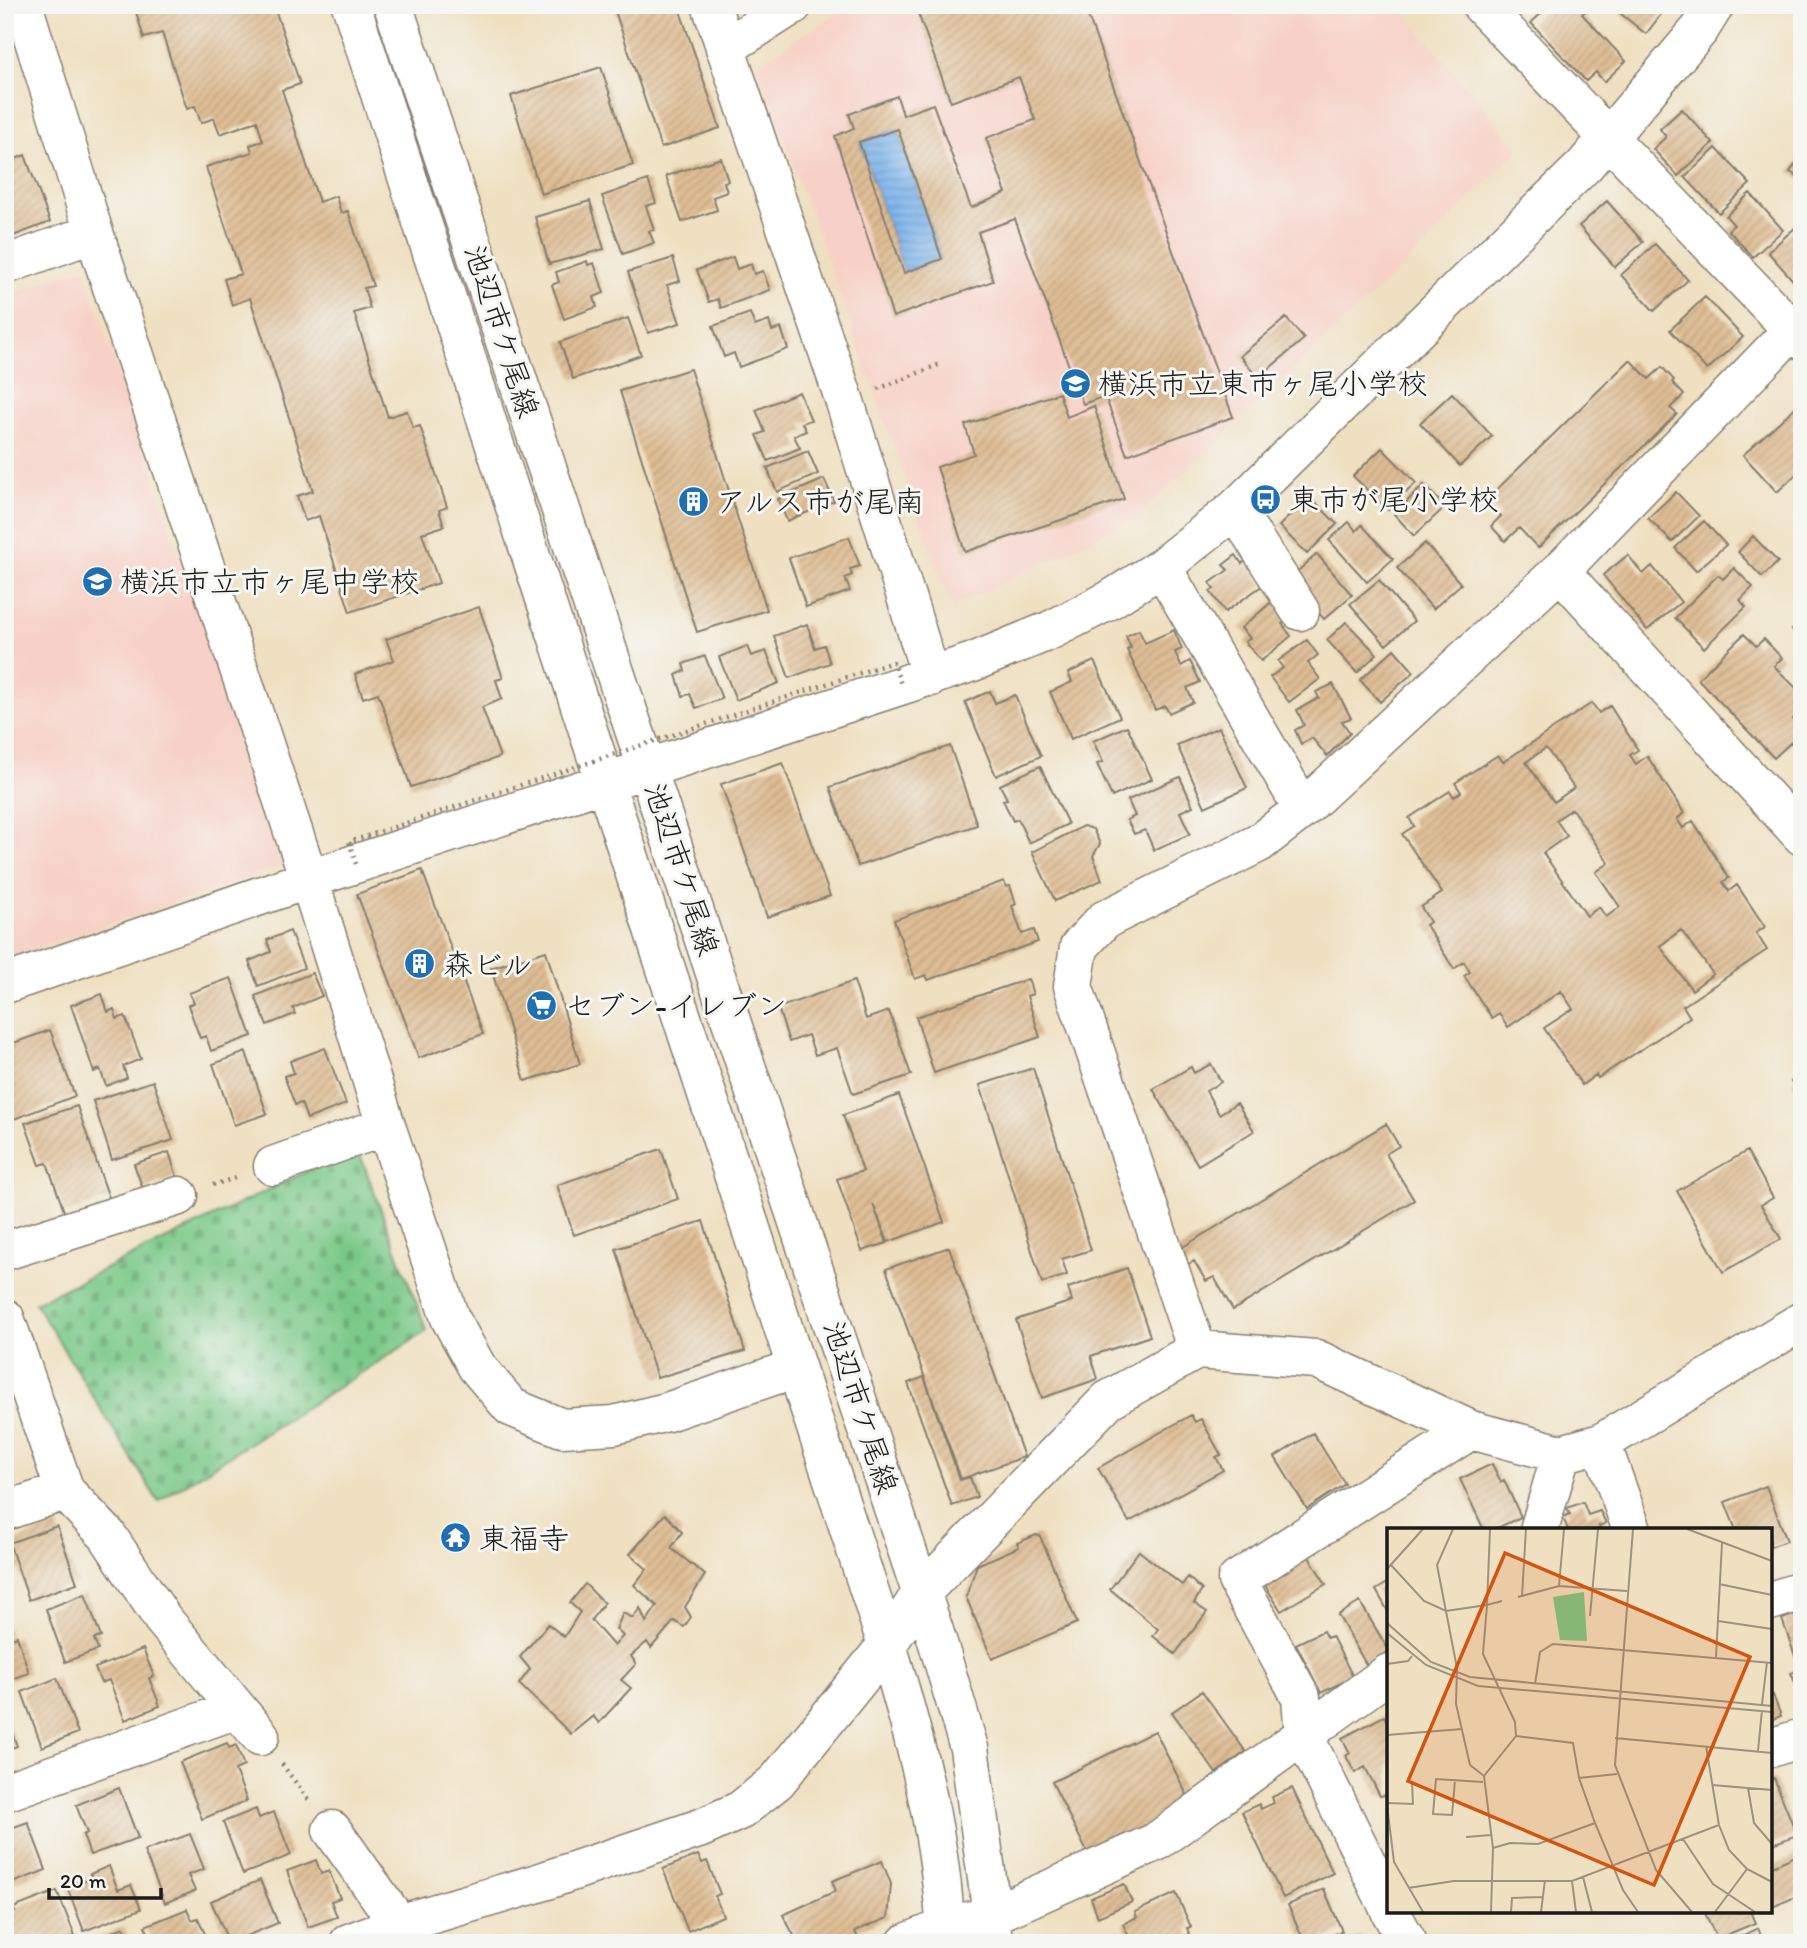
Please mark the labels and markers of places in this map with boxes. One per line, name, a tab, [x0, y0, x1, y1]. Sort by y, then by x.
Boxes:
place label: 横浜市立東市ヶ尾小学校	[1098, 365, 1428, 402]
school or university icon: 横浜市立東市ヶ尾小学校	[1058, 366, 1092, 400]
place label: 東市が尾小学校	[1289, 481, 1499, 518]
bus stop icon: 東市が尾小学校	[1249, 482, 1283, 516]
place label: アルス市が尾南	[716, 483, 924, 520]
building icon: アルス市が尾南	[676, 484, 710, 518]
place label: 横浜市立市ヶ尾中学校	[120, 563, 420, 600]
school or university icon: 横浜市立市ヶ尾中学校	[80, 564, 114, 598]
place label: 森ビル	[443, 946, 532, 983]
building icon: 森ビル	[403, 947, 437, 981]
place label: セブン-イレブン	[565, 987, 787, 1024]
supermarket icon: セブン-イレブン	[525, 988, 559, 1022]
place label: 東福寺	[479, 1520, 569, 1557]
temple icon: 東福寺	[439, 1521, 473, 1555]

